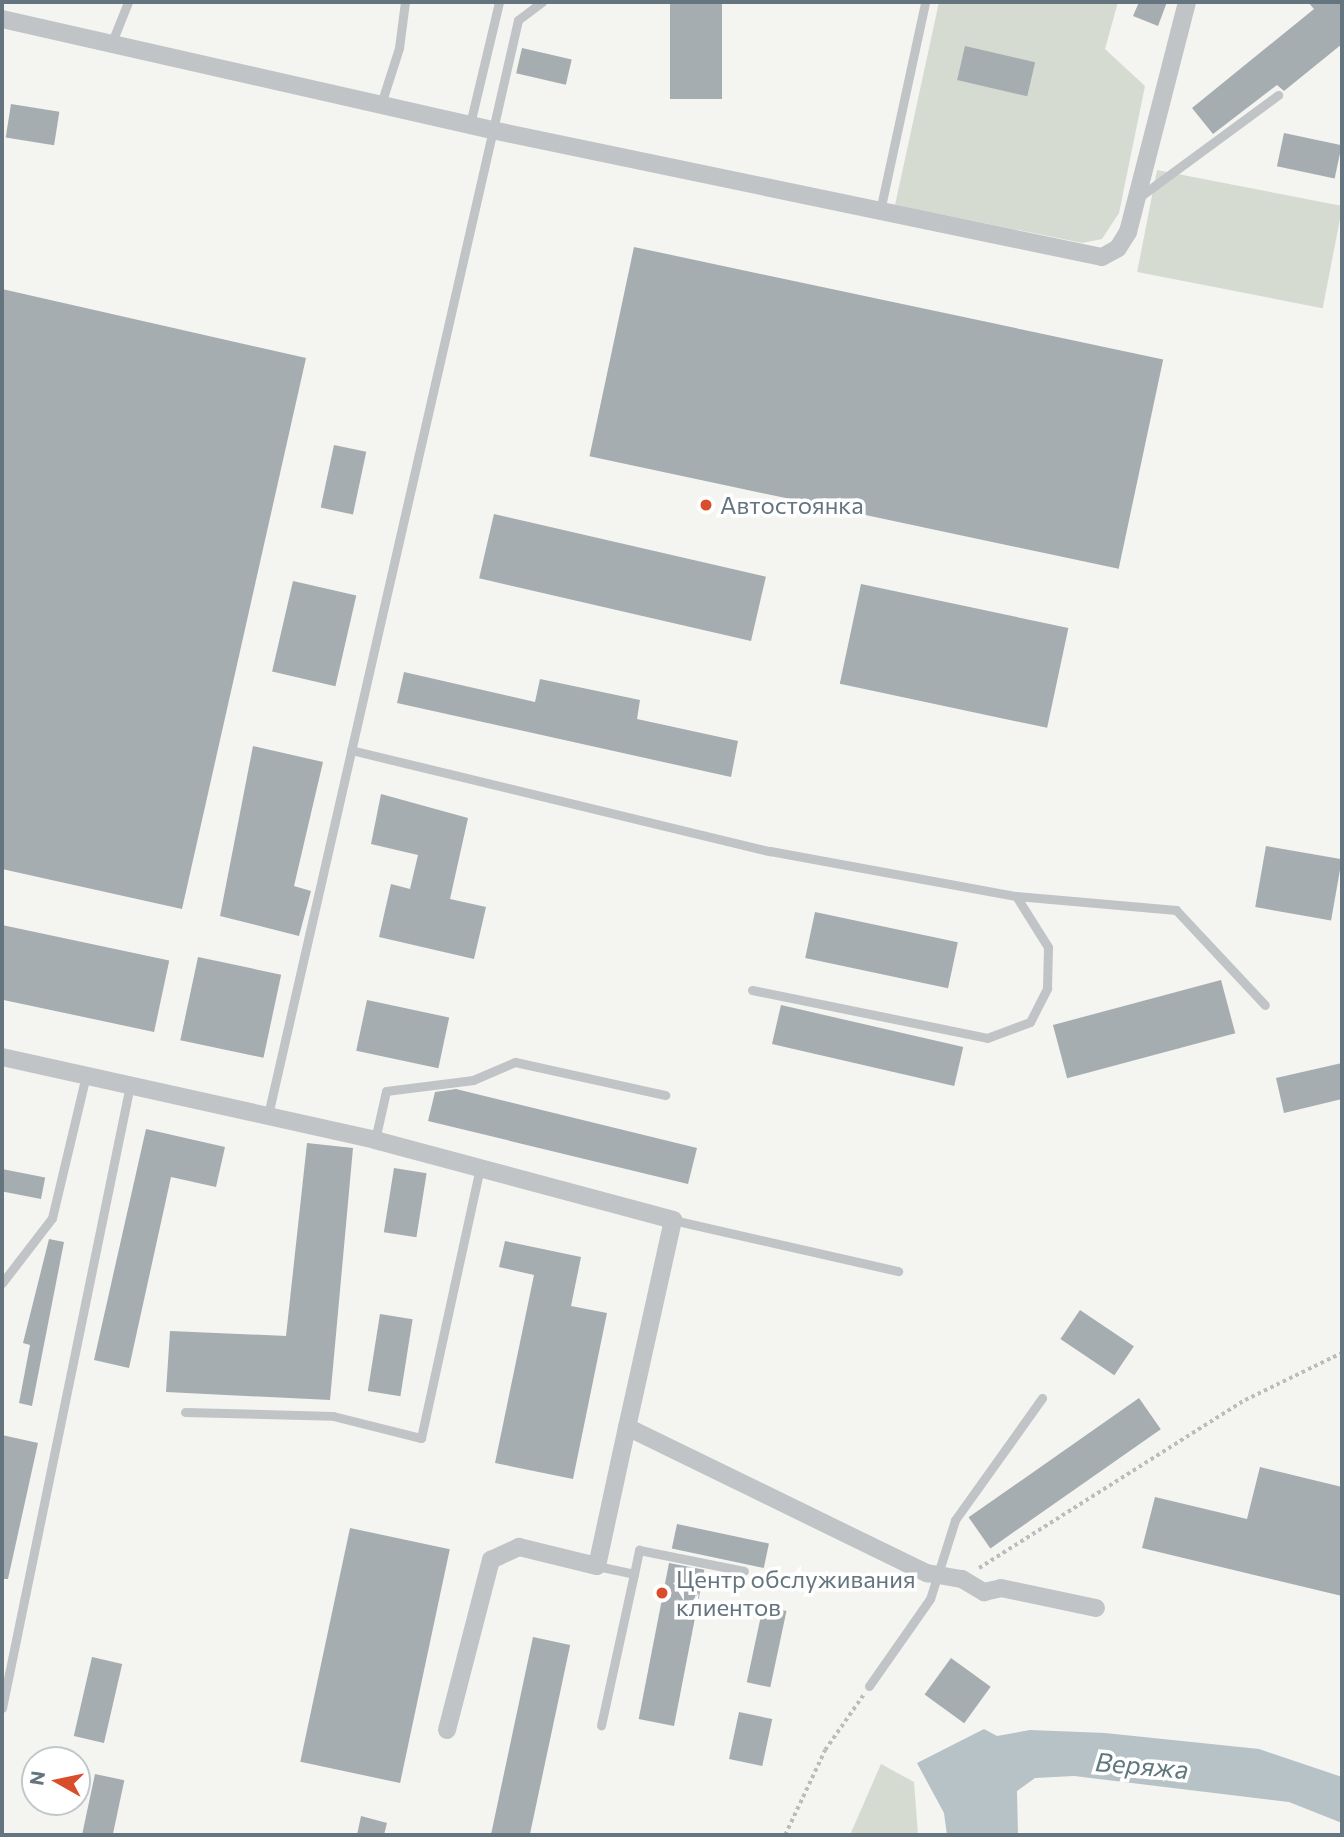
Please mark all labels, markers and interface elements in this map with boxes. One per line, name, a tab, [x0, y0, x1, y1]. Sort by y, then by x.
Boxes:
place label: Автостоянка	[720, 491, 864, 519]
marker: Автостоянка	[698, 497, 714, 513]
place label: Центр обслуживания клиентов	[676, 1565, 916, 1621]
marker: Центр обслуживания клиентов	[654, 1585, 670, 1601]
water label: Веряжа	[1094, 1745, 1190, 1785]
north arrow	[21, 1746, 91, 1816]
text: N	[24, 1769, 49, 1787]

